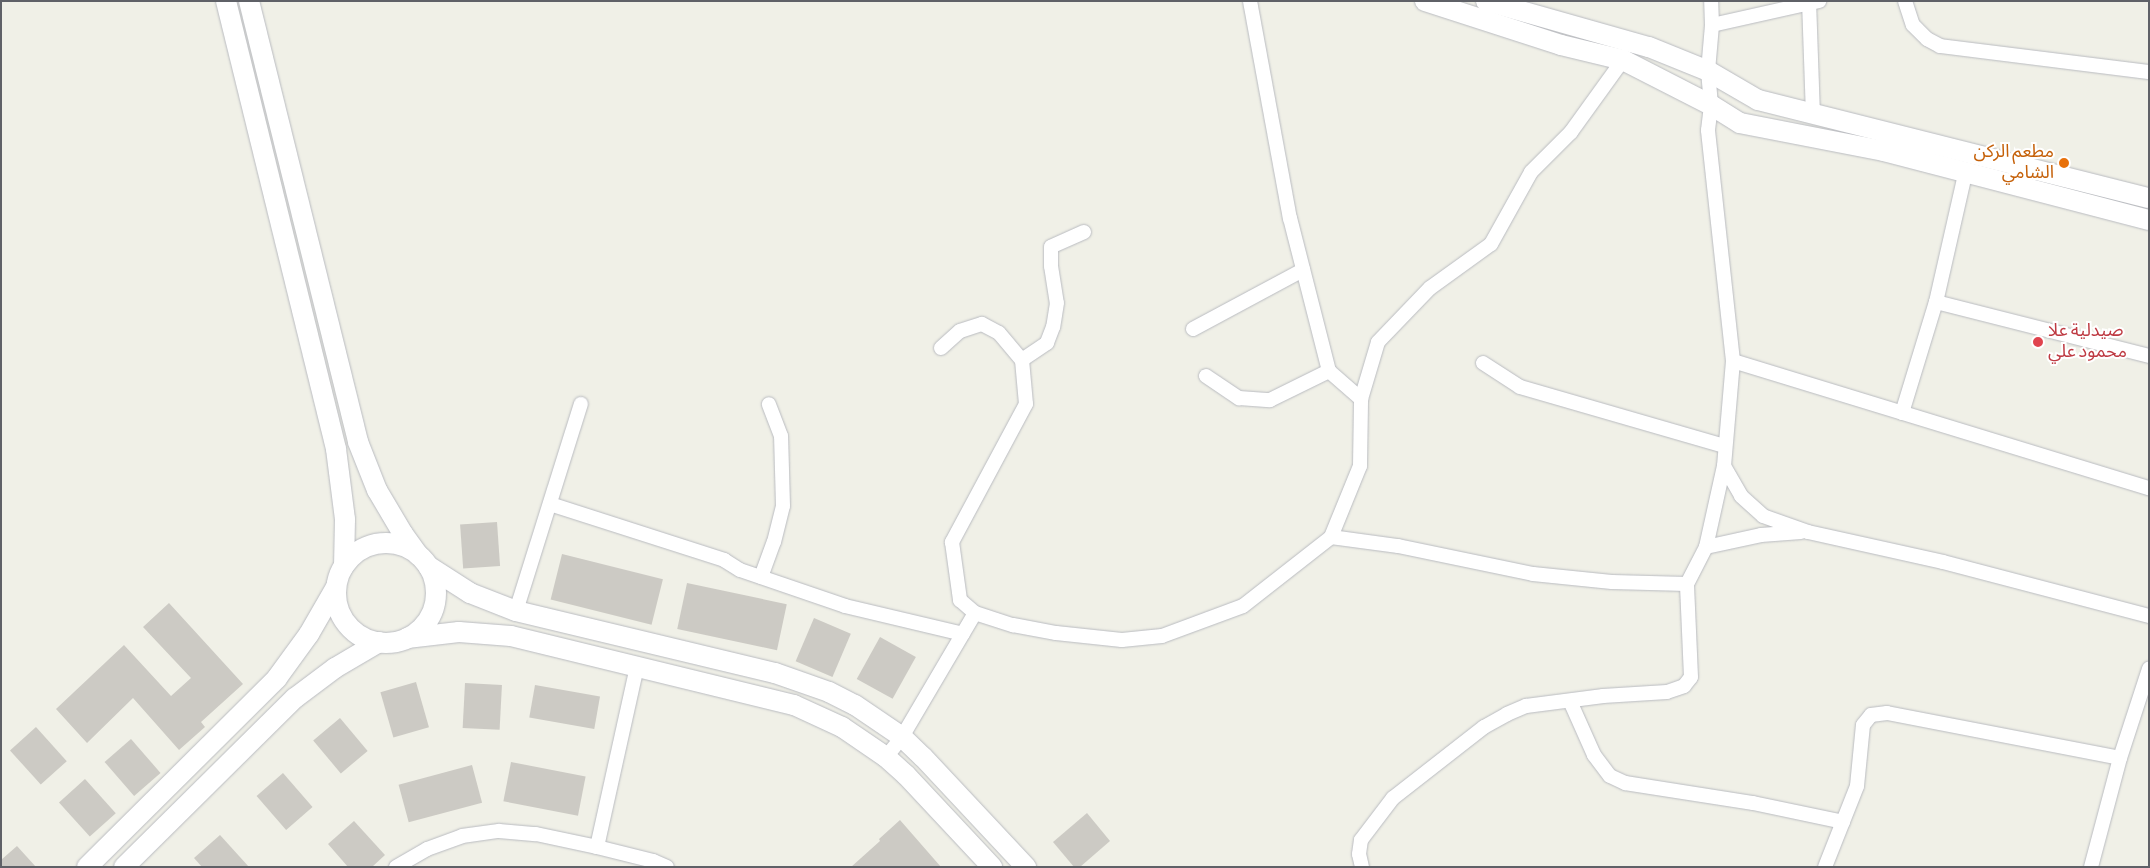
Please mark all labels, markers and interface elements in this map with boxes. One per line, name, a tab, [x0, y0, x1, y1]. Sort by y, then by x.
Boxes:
place label: مطعم الركن الشامي	[1973, 142, 2054, 184]
marker: مطعم الركن الشامي	[2058, 157, 2070, 169]
place label: صيدلية علا محمود علي	[2048, 321, 2127, 364]
marker: صيدلية علا محمود علي	[2032, 336, 2044, 348]

